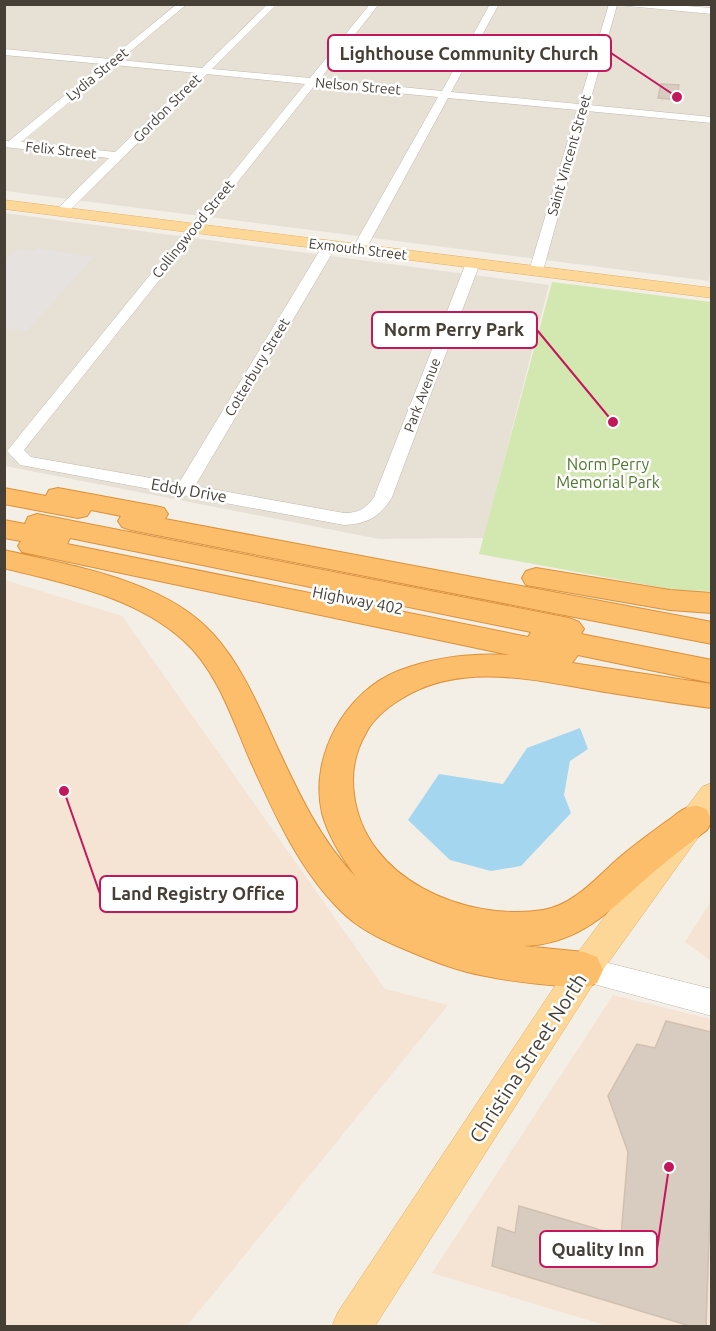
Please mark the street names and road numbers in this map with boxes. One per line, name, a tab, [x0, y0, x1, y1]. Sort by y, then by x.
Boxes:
street label: Lydia Street	[63, 44, 131, 104]
street label: Gordon Street	[130, 70, 205, 145]
street label: Nelson Street	[314, 74, 402, 98]
street label: Saint Vincent Street	[544, 92, 594, 217]
street label: Felix Street	[25, 138, 98, 162]
street label: Collingwood Street	[149, 176, 238, 281]
street label: Exmouth Street	[308, 235, 409, 263]
street label: Cotterbury Street	[221, 315, 293, 419]
street label: Park Avenue	[401, 356, 443, 434]
street label: Eddy Drive	[150, 474, 228, 506]
street label: Highway 402	[311, 582, 405, 618]
street label: Christina Street North	[464, 969, 591, 1147]

